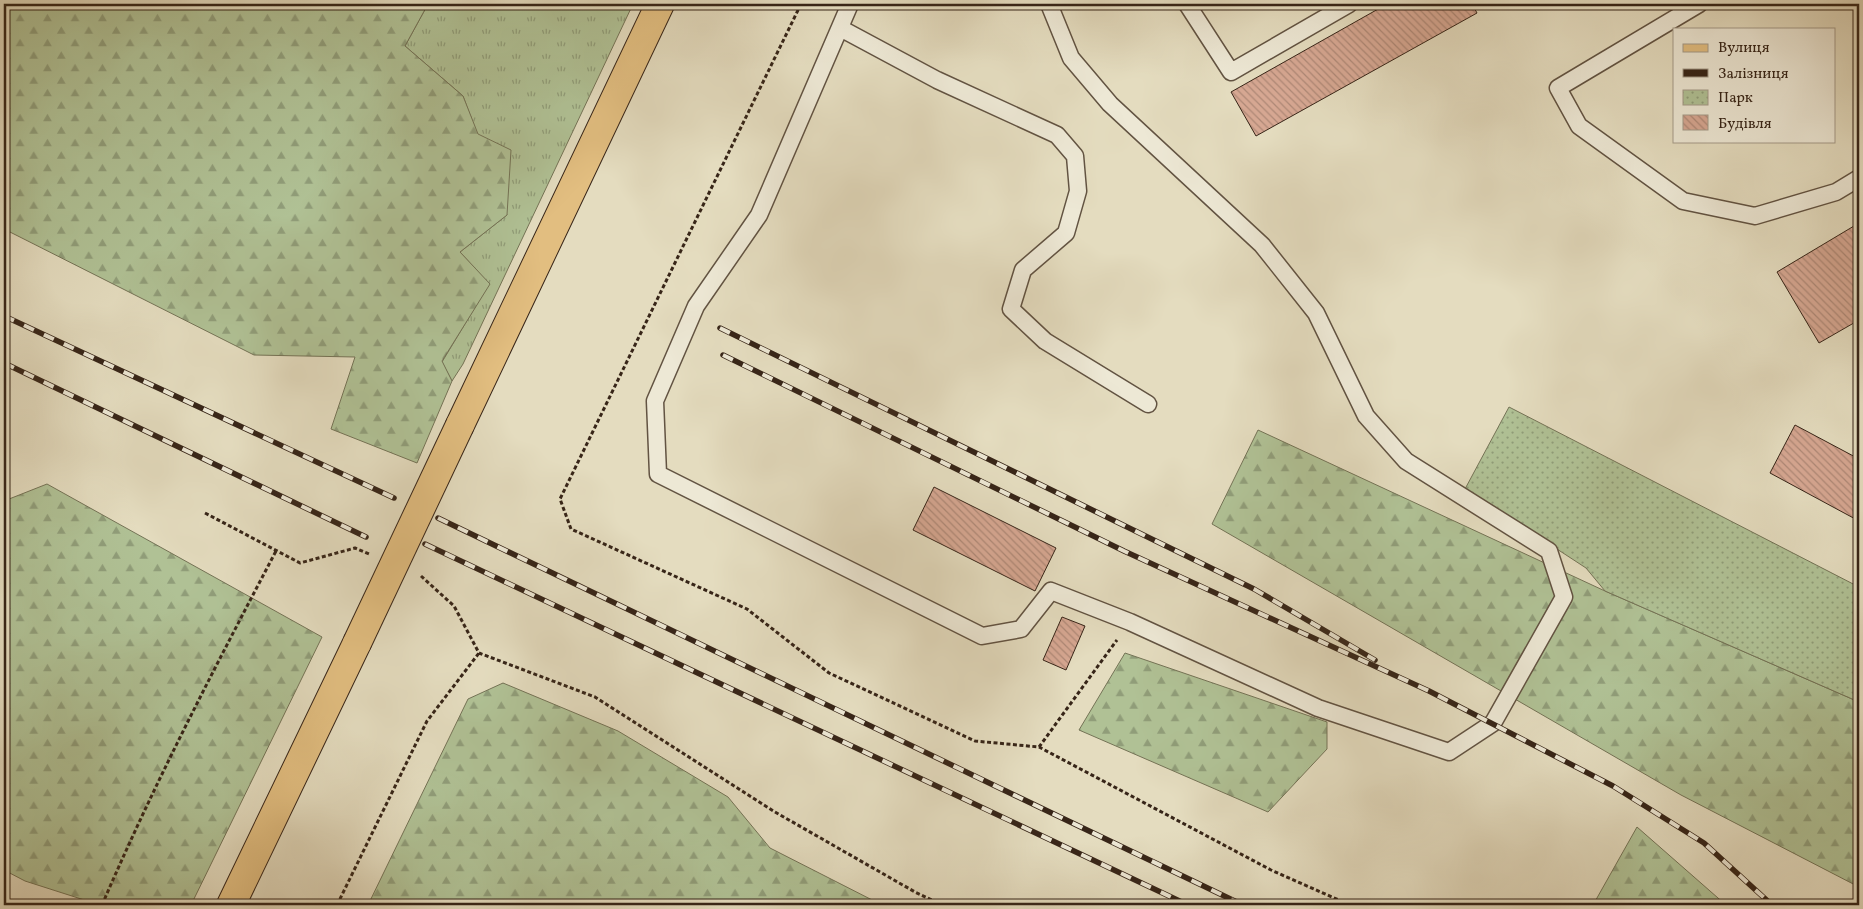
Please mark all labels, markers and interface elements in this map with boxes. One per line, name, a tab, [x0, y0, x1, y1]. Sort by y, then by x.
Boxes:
legend	[1673, 28, 1836, 142]
text: Вулиця	[1718, 38, 1770, 59]
text: Залізниця	[1718, 64, 1789, 85]
text: Парк	[1718, 88, 1753, 109]
text: Будівля	[1718, 114, 1772, 135]

